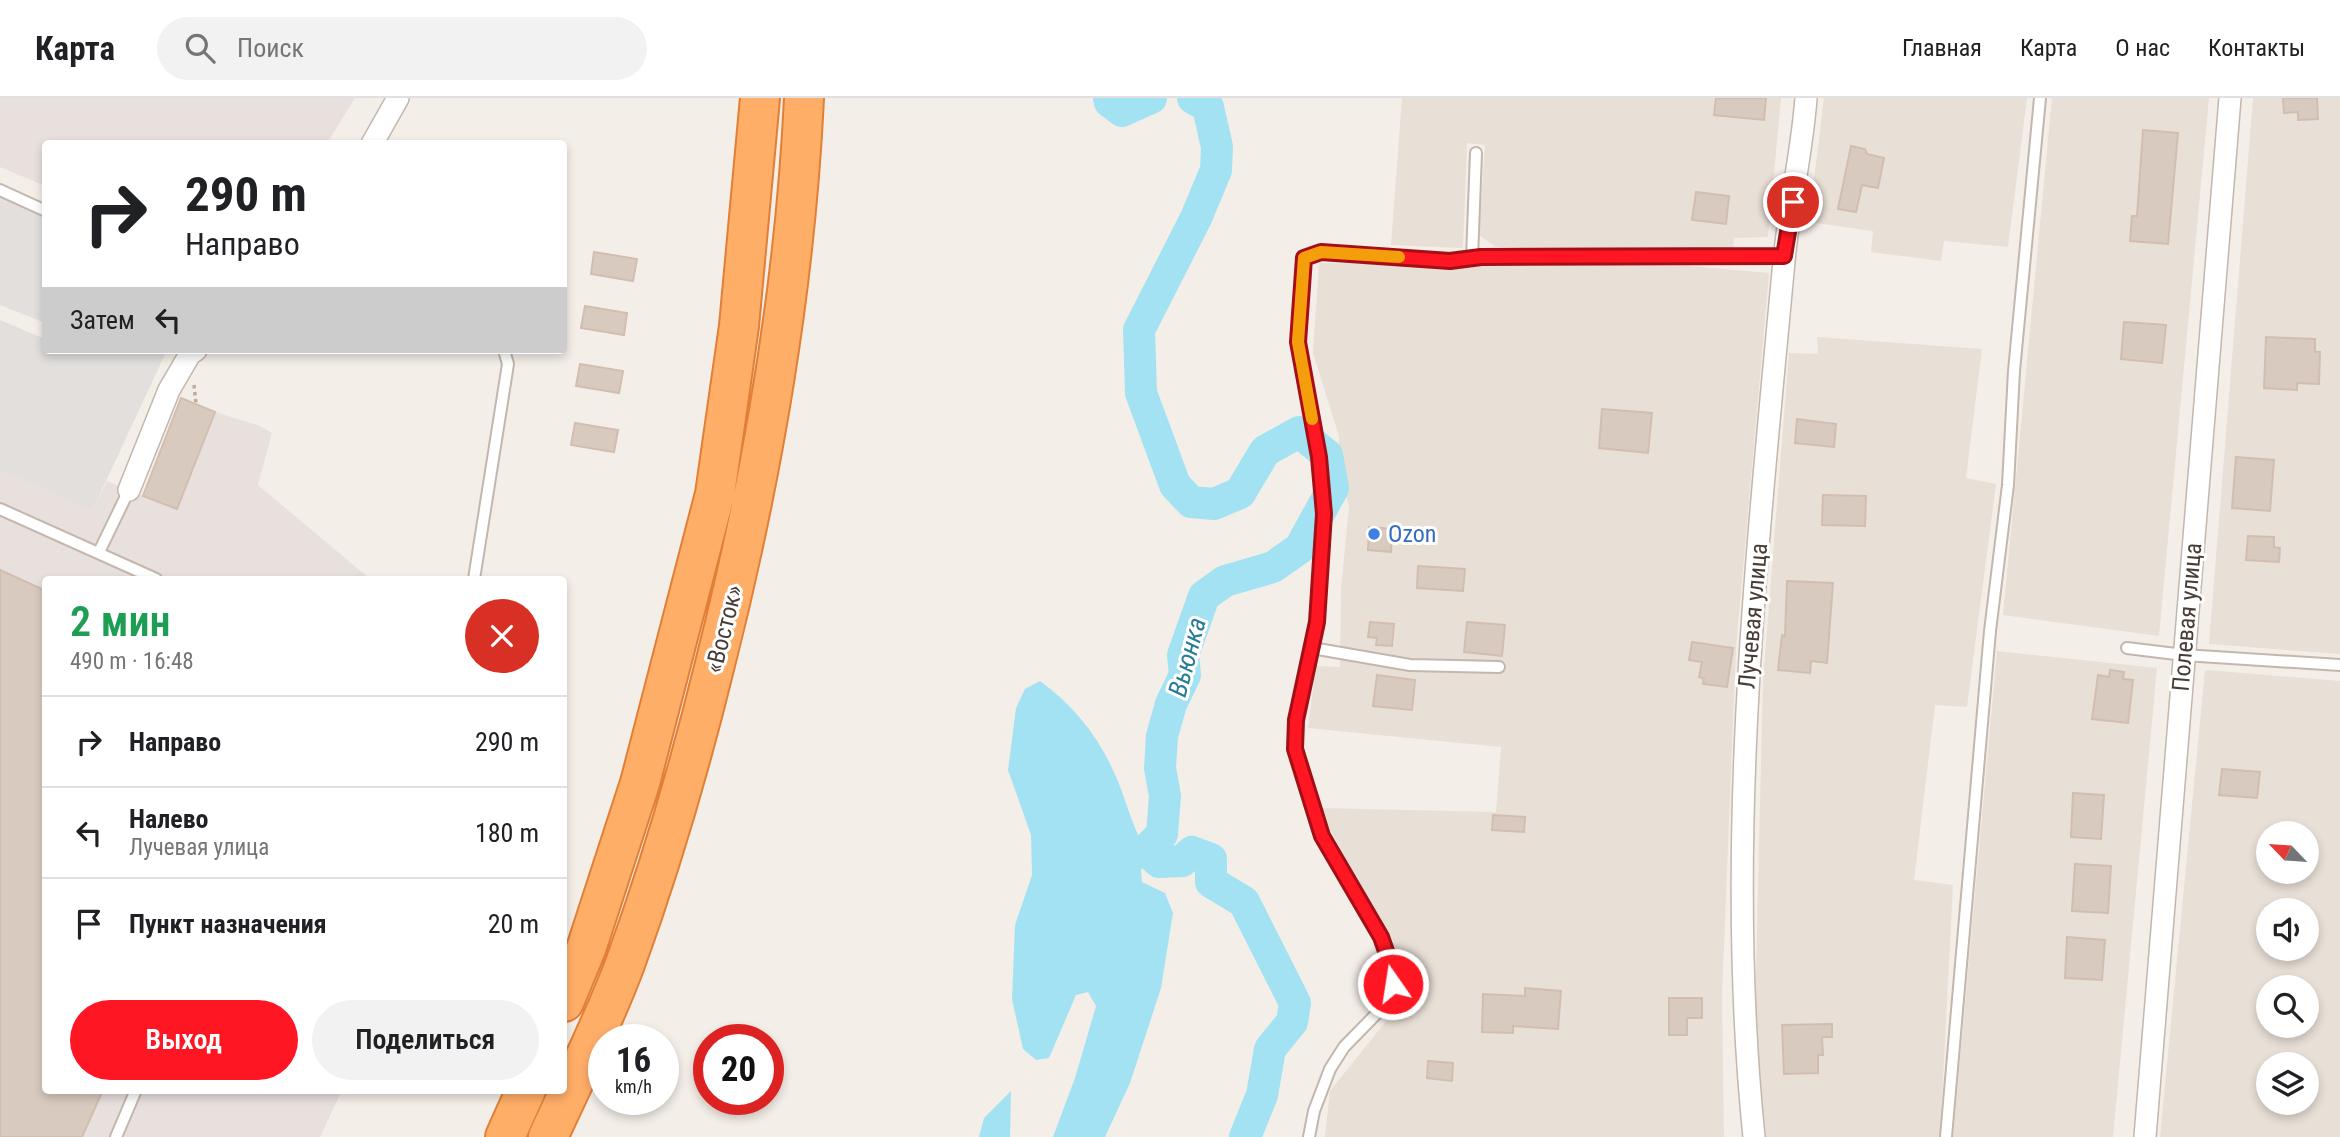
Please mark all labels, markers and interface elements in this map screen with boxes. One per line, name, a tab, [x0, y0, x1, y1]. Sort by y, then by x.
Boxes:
search box	[157, 17, 647, 80]
text: Карта	[35, 29, 115, 68]
icon: search	[181, 29, 219, 67]
text: Поиск	[237, 33, 304, 63]
text: Главная	[1902, 34, 1982, 62]
text: Карта	[2020, 34, 2077, 62]
text: О нас	[2115, 34, 2170, 62]
text: Контакты	[2208, 34, 2305, 62]
text: 290 m	[185, 166, 307, 223]
icon: right	[70, 168, 161, 259]
pin	[1763, 172, 1823, 232]
icon: arrive	[1774, 183, 1812, 221]
text: Направо	[185, 225, 300, 263]
icon: left	[149, 301, 187, 339]
text: Затем	[70, 305, 135, 335]
place label: Ozon	[1388, 520, 1436, 548]
marker: Ozon	[1366, 526, 1382, 542]
street label: Лучевая улица	[1733, 542, 1773, 690]
street label: Полевая улица	[2167, 542, 2207, 692]
street label: «Восток»	[700, 582, 748, 676]
text: 2 мин	[70, 597, 171, 646]
button: close	[465, 599, 539, 673]
water label: Вьюнка	[1162, 614, 1212, 700]
text: 490 m · 16:48	[70, 648, 194, 675]
icon: right	[70, 723, 108, 761]
text: Направо	[129, 727, 221, 757]
text: 290 m	[475, 727, 539, 757]
text: Налево	[129, 804, 209, 834]
icon: left	[70, 814, 108, 852]
text: 180 m	[475, 818, 539, 848]
north arrow	[2256, 821, 2319, 884]
map controls	[2256, 821, 2319, 1115]
text: Лучевая улица	[129, 834, 269, 861]
button: sound	[2256, 898, 2319, 961]
icon: arrive	[70, 905, 108, 943]
text: Пункт назначения	[129, 909, 327, 939]
text: 20 m	[488, 909, 539, 939]
position arrow	[1356, 947, 1430, 1021]
button: search	[2256, 975, 2319, 1038]
button: Выход	[70, 1000, 298, 1080]
button: Поделиться	[312, 1000, 539, 1080]
speed limit sign: 20	[693, 1024, 784, 1115]
text: 16	[616, 1040, 651, 1081]
button: layers	[2256, 1052, 2319, 1115]
text: km/h	[615, 1076, 652, 1097]

